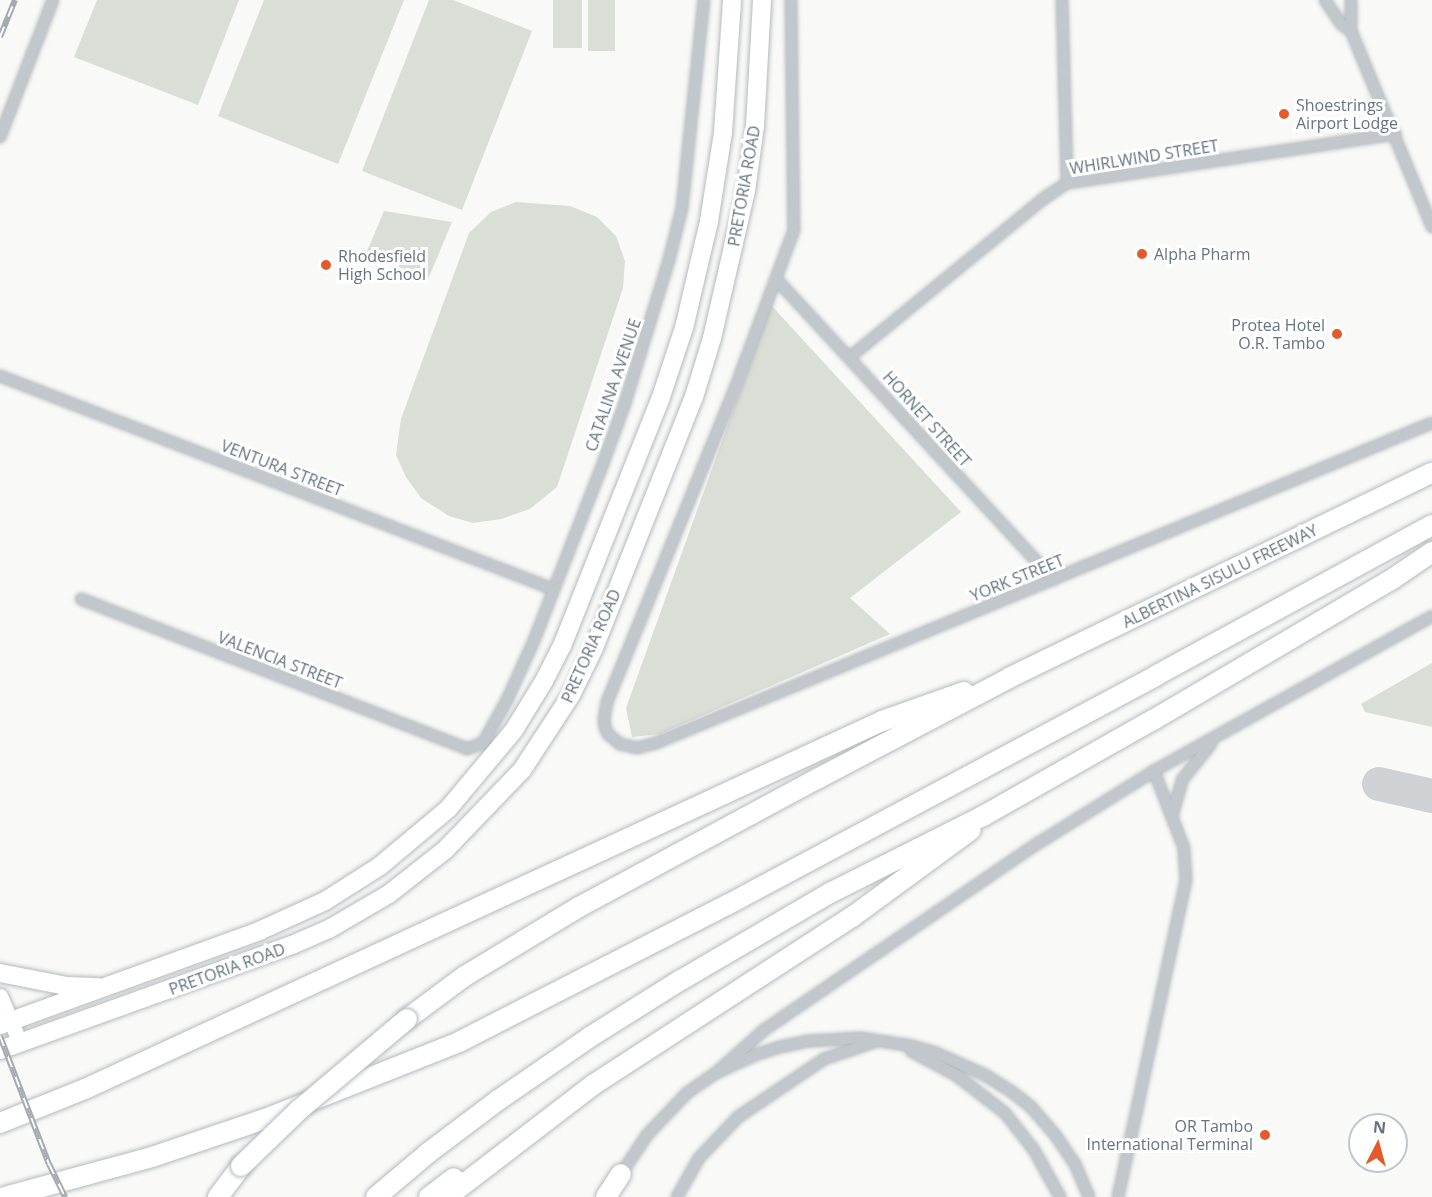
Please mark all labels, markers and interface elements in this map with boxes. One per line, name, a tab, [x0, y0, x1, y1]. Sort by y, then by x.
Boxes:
place label: Shoestrings Airport Lodge	[1296, 95, 1398, 133]
marker: Shoestrings Airport Lodge	[1277, 107, 1291, 121]
street label: PRETORIA ROAD	[724, 124, 764, 248]
street label: WHIRLWIND STREET	[1068, 136, 1220, 178]
place label: Alpha Pharm	[1154, 244, 1250, 264]
place label: Rhodesfield High School	[338, 246, 426, 284]
marker: Alpha Pharm	[1135, 247, 1149, 261]
marker: Rhodesfield High School	[319, 258, 333, 272]
place label: Protea Hotel O.R. Tambo	[1231, 315, 1325, 353]
street label: CATALINA AVENUE	[581, 316, 645, 454]
marker: Protea Hotel O.R. Tambo	[1330, 327, 1344, 341]
street label: HORNET STREET	[879, 367, 975, 471]
street label: VENTURA STREET	[218, 436, 346, 500]
street label: ALBERTINA SISULU FREEWAY	[1119, 520, 1321, 632]
street label: YORK STREET	[967, 551, 1067, 605]
street label: PRETORIA ROAD	[557, 586, 625, 706]
street label: VALENCIA STREET	[215, 627, 345, 693]
street label: PRETORIA ROAD	[166, 939, 288, 999]
north arrow	[1348, 1113, 1408, 1173]
text: N	[1372, 1115, 1387, 1139]
place label: OR Tambo International Terminal	[1087, 1116, 1253, 1154]
marker: OR Tambo International Terminal	[1258, 1128, 1272, 1142]

